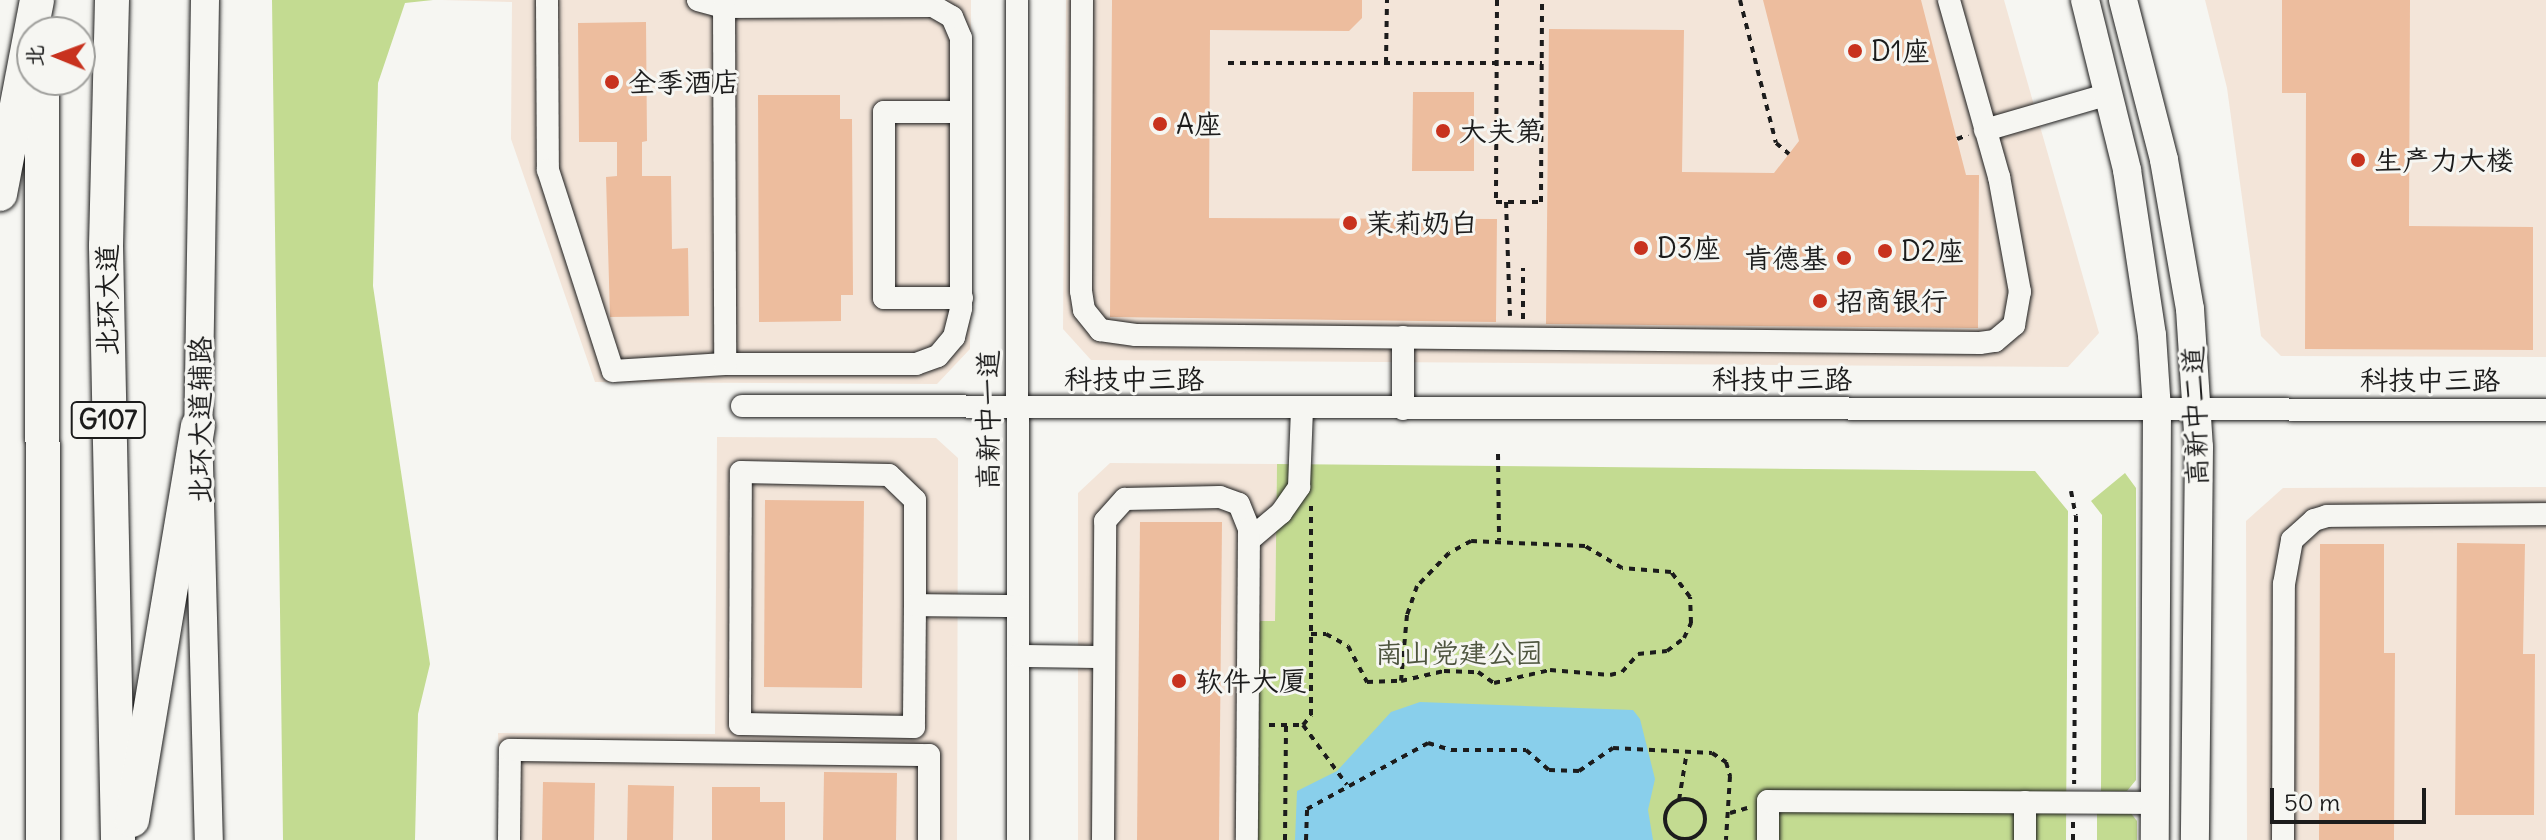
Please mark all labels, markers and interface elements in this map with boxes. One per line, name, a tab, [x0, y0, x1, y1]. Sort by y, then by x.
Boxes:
north arrow	[16, 16, 96, 96]
place label: D1座	[1871, 34, 1930, 68]
marker: D1座	[1846, 42, 1864, 60]
text: 北	[20, 44, 48, 67]
place label: 全季酒店	[628, 65, 740, 99]
marker: 全季酒店	[603, 73, 621, 91]
place label: A座	[1176, 107, 1222, 141]
place label: 大夫第	[1459, 114, 1543, 148]
marker: A座	[1151, 115, 1169, 133]
marker: 大夫第	[1434, 122, 1452, 140]
place label: 生产力大楼	[2374, 143, 2514, 177]
marker: 生产力大楼	[2349, 151, 2367, 169]
place label: 茉莉奶白	[1366, 206, 1478, 240]
marker: 茉莉奶白	[1341, 214, 1359, 232]
place label: D3座	[1657, 231, 1721, 265]
place label: D2座	[1901, 234, 1964, 268]
marker: D3座	[1632, 239, 1650, 257]
place label: 肯德基	[1744, 241, 1828, 275]
marker: D2座	[1876, 242, 1894, 260]
street label: 北环大道	[90, 244, 124, 356]
marker: 肯德基	[1835, 249, 1853, 267]
place label: 招商银行	[1836, 284, 1948, 318]
marker: 招商银行	[1811, 292, 1829, 310]
street label: 北环大道辅路	[183, 336, 217, 504]
street label: 高新中二道	[2176, 345, 2214, 487]
street label: 高新中一道	[971, 350, 1005, 490]
street label: 科技中三路	[1064, 362, 1204, 396]
street label: 科技中三路	[1712, 362, 1852, 396]
street label: 科技中三路	[2360, 363, 2500, 397]
road number: G107	[70, 398, 146, 442]
park label: 南山党建公园	[1375, 636, 1543, 670]
place label: 软件大厦	[1195, 664, 1307, 698]
marker: 软件大厦	[1170, 672, 1188, 690]
scale bar	[2274, 772, 2430, 822]
text: 50 m	[2284, 787, 2340, 817]

